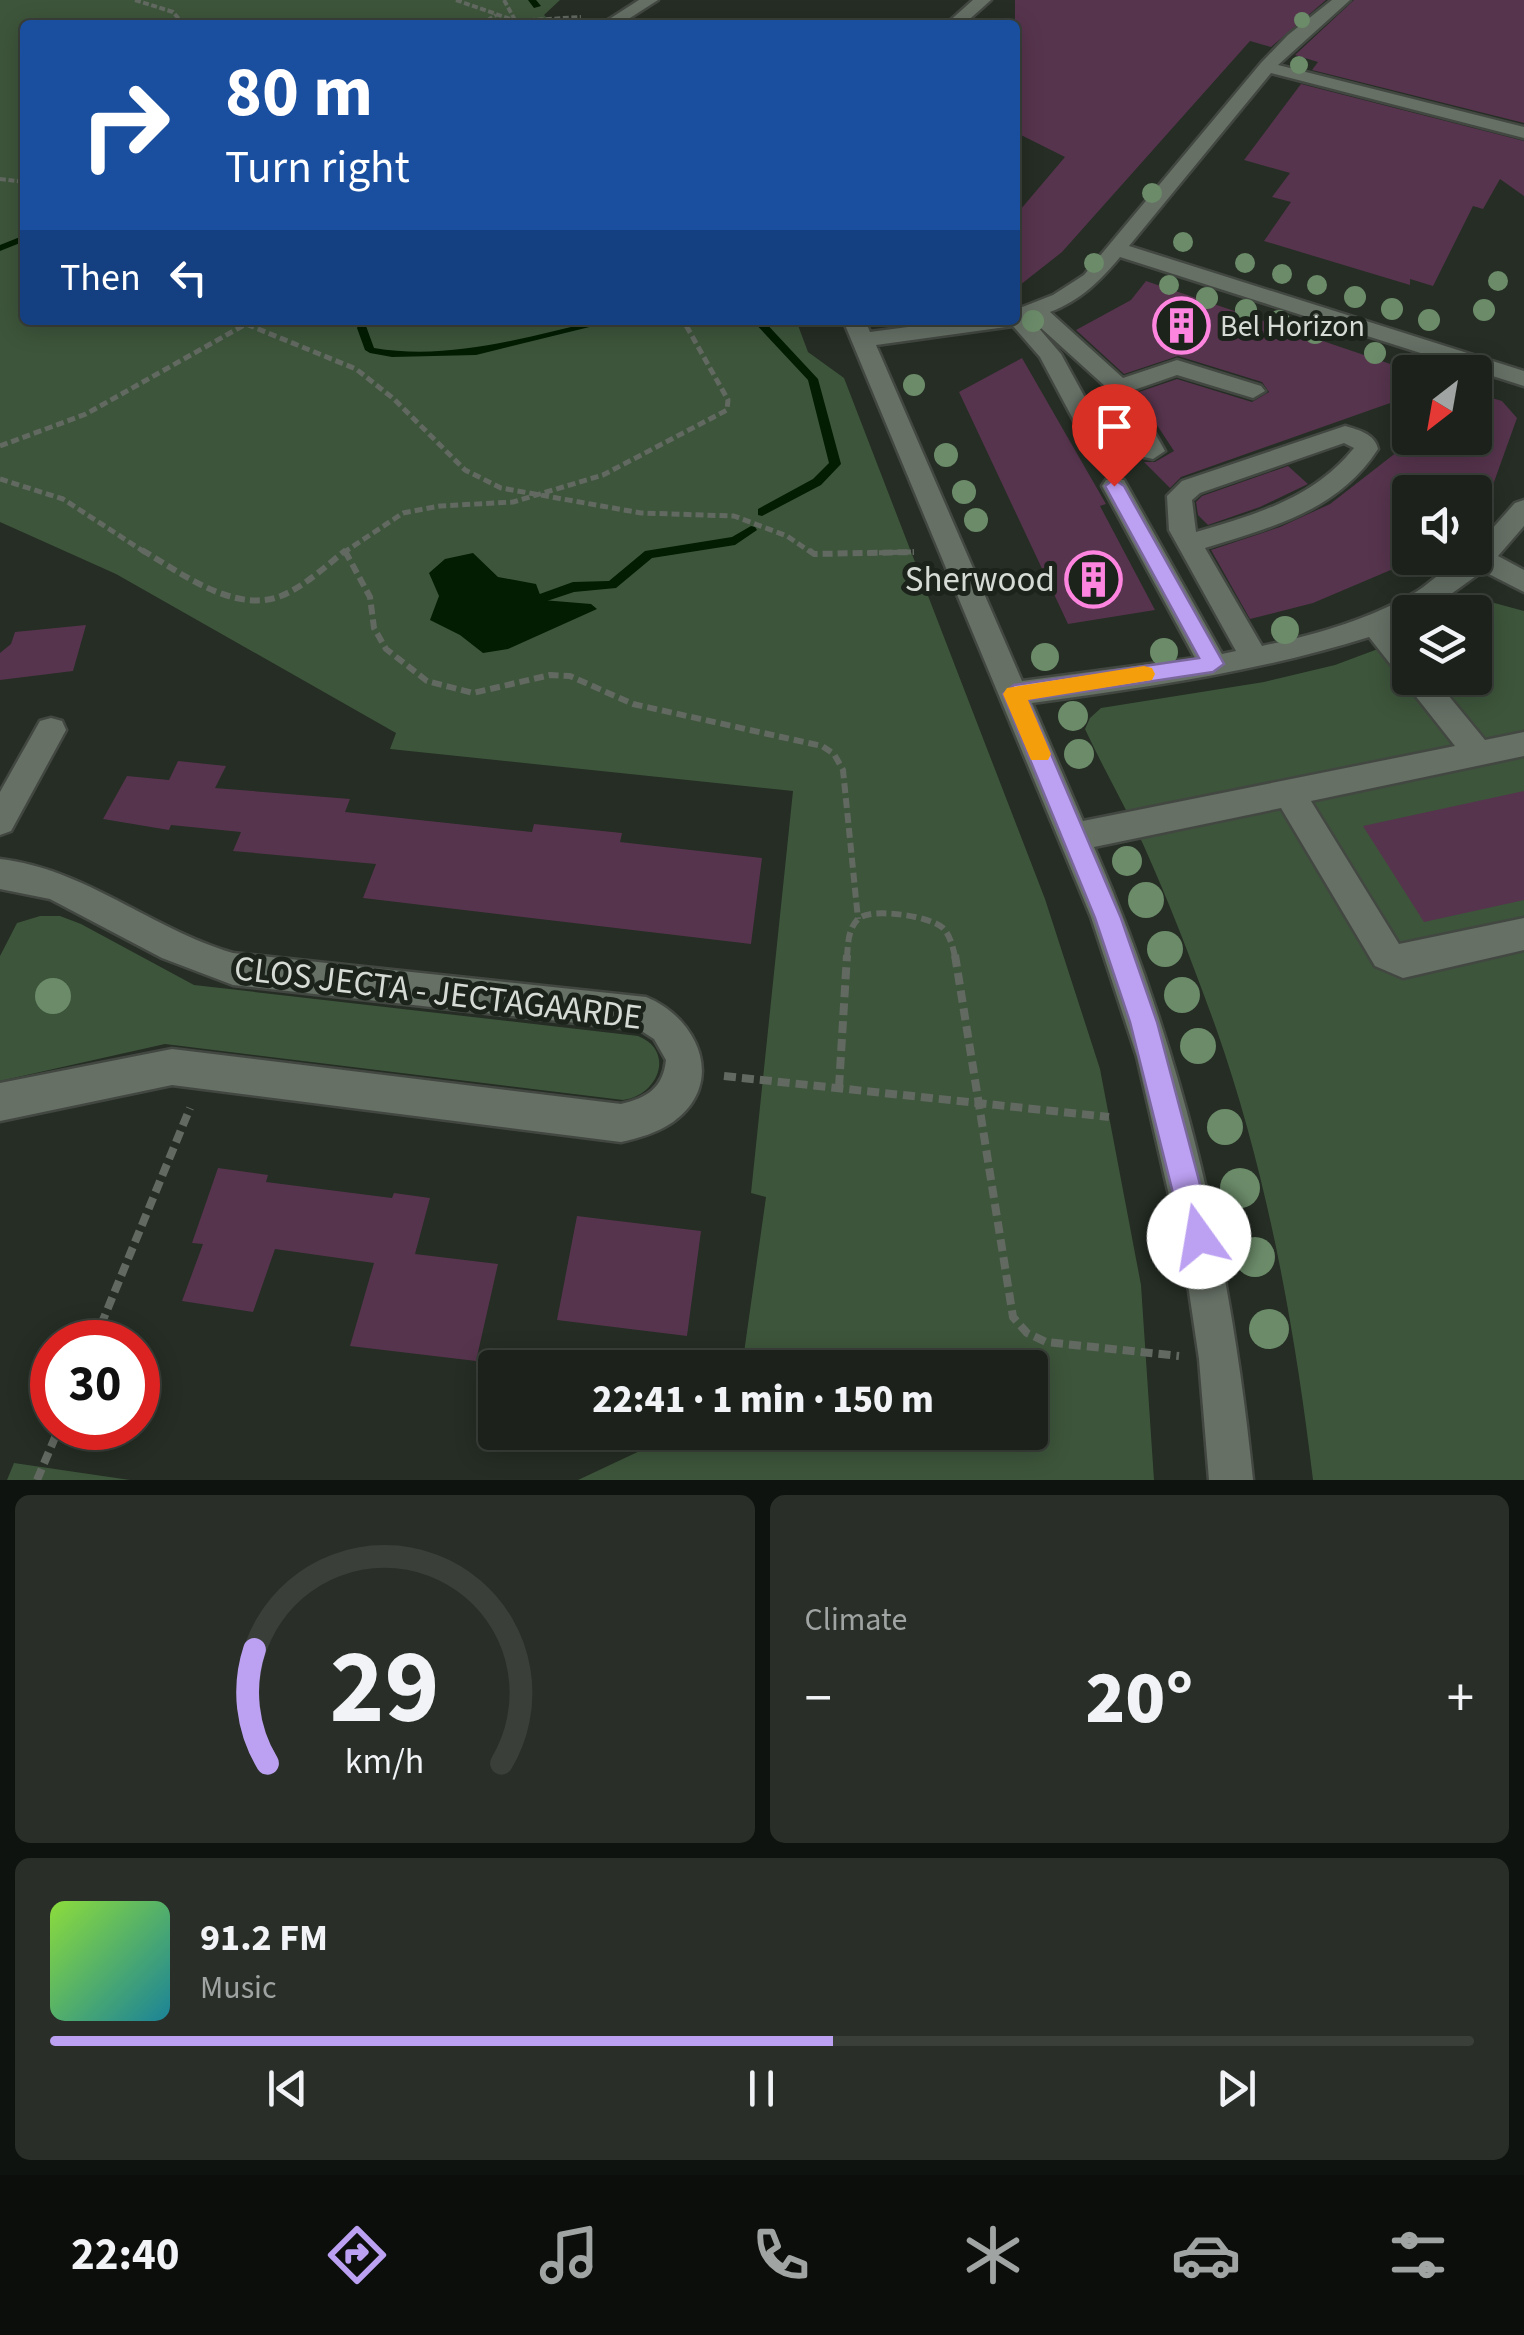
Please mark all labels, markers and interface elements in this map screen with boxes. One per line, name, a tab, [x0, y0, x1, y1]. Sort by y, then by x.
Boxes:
text: 80 m	[225, 43, 373, 143]
icon: right	[60, 60, 190, 190]
text: Turn right	[225, 136, 410, 200]
icon: left	[161, 250, 216, 305]
text: Then	[60, 251, 141, 305]
building icon: Bel Horizon	[1151, 296, 1211, 356]
place label: Bel Horizon	[1220, 305, 1365, 348]
north arrow	[1392, 355, 1492, 455]
map controls	[1392, 355, 1492, 695]
pin	[1072, 384, 1157, 487]
icon: arrive	[1087, 399, 1142, 454]
button: sound	[1392, 475, 1492, 575]
building icon: Sherwood	[1064, 550, 1124, 610]
place label: Sherwood	[905, 555, 1055, 605]
button: layers	[1392, 595, 1492, 695]
street label: CLOS JECTA - JECTAGAARDE	[231, 943, 645, 1043]
position arrow	[1147, 1185, 1251, 1289]
speed limit sign: 30	[30, 1320, 160, 1450]
text: 22:41 · 1 min · 150 m	[592, 1373, 934, 1427]
text: Climate	[805, 1597, 907, 1643]
text: 29	[330, 1615, 440, 1763]
text: 20°	[1085, 1645, 1193, 1752]
text: −	[805, 1660, 832, 1738]
text: +	[1447, 1660, 1474, 1738]
text: km/h	[345, 1736, 424, 1787]
text: 91.2 FM	[200, 1911, 328, 1965]
text: Music	[200, 1965, 277, 2011]
icon: previous	[260, 2061, 315, 2116]
icon: pause	[734, 2061, 789, 2116]
icon: next	[1209, 2061, 1264, 2116]
icon: directions	[322, 2220, 392, 2290]
icon: music	[534, 2220, 604, 2290]
icon: phone	[746, 2220, 816, 2290]
icon: climate	[958, 2220, 1028, 2290]
icon: car	[1171, 2220, 1241, 2290]
icon: filters	[1383, 2220, 1453, 2290]
text: 22:40	[71, 2223, 180, 2287]

